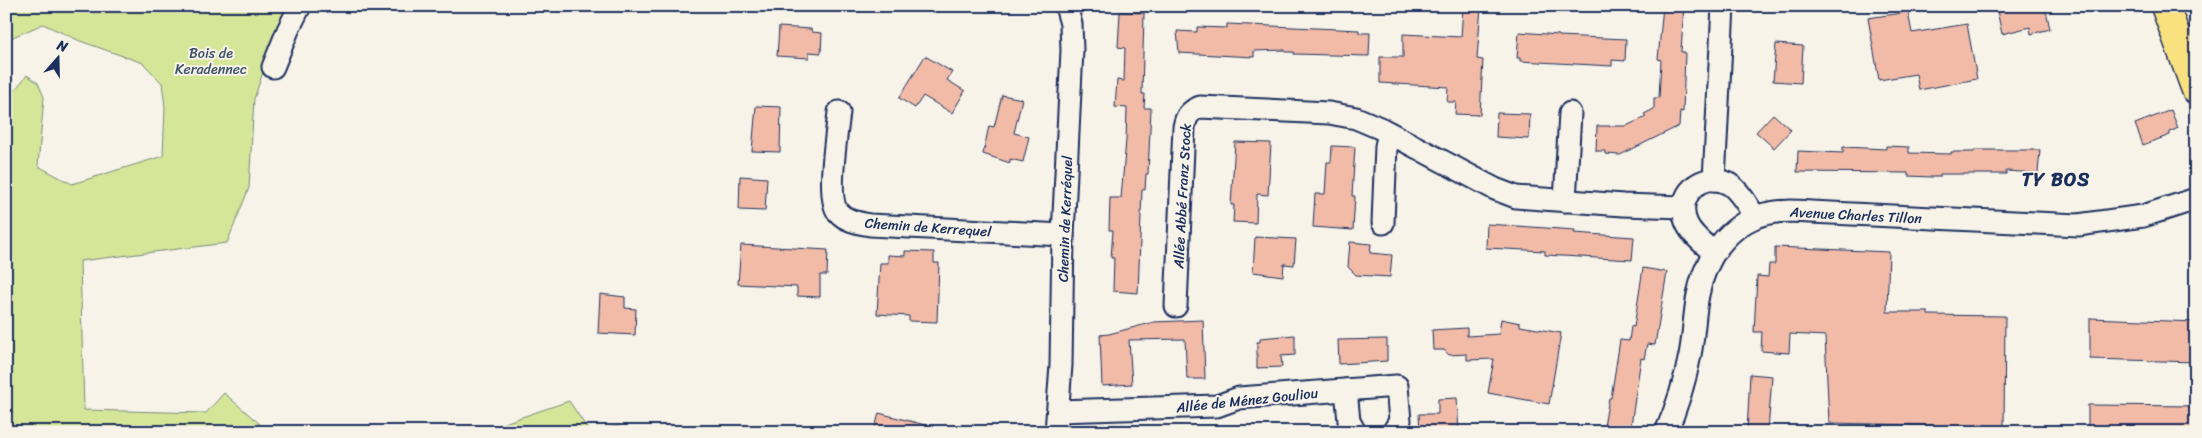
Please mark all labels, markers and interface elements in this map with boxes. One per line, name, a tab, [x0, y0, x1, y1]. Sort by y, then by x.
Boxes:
north arrow	[32, 32, 82, 82]
text: N	[53, 33, 71, 60]
park label: Bois de Keradennec	[175, 41, 247, 82]
street label: Allée Abbé Franz Stock	[1166, 122, 1199, 270]
street label: Chemin de Kerréquel	[1051, 154, 1080, 283]
district label: TY BOS	[2022, 163, 2090, 196]
street label: Avenue Charles Tillon	[1788, 200, 1923, 231]
street label: Chemin de Kerrequel	[864, 211, 993, 244]
street label: Allée de Ménez Gouliou	[1174, 381, 1320, 420]

